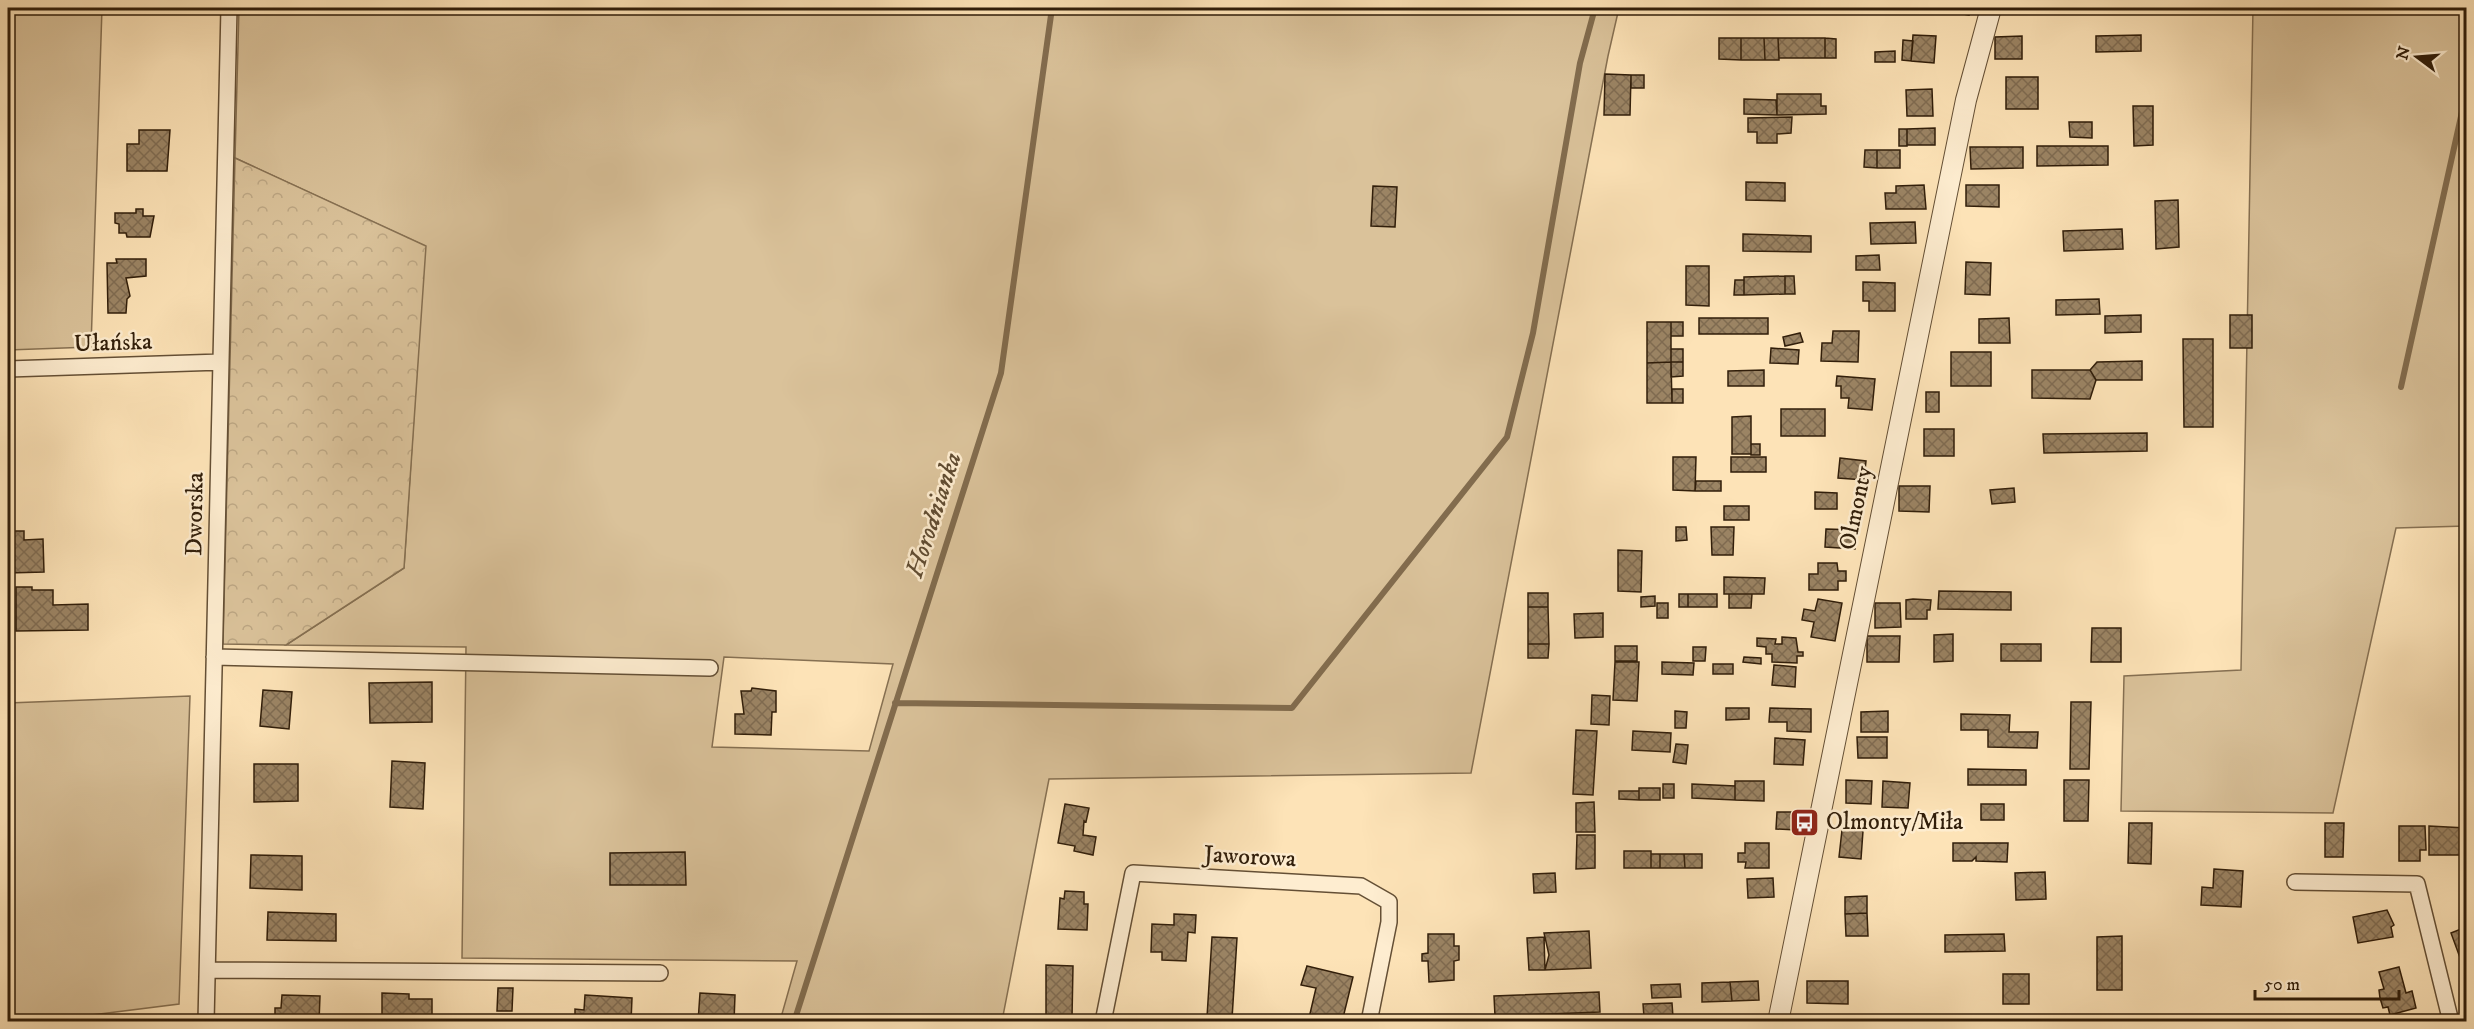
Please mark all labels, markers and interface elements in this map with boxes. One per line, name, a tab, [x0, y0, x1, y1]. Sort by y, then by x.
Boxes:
north arrow	[2387, 27, 2447, 87]
text: N	[2392, 44, 2415, 62]
street label: Ułańska	[73, 327, 154, 359]
water label: Horodnianka	[898, 448, 970, 583]
street label: Olmonty	[1832, 463, 1880, 553]
street label: Dworska	[179, 471, 211, 556]
bus stop icon: Olmonty/Miła	[1789, 806, 1821, 838]
place label: Olmonty/Miła	[1826, 807, 1964, 837]
street label: Jaworowa	[1201, 840, 1298, 874]
scale bar	[2255, 963, 2399, 1001]
text: 50 m	[2264, 974, 2300, 996]

